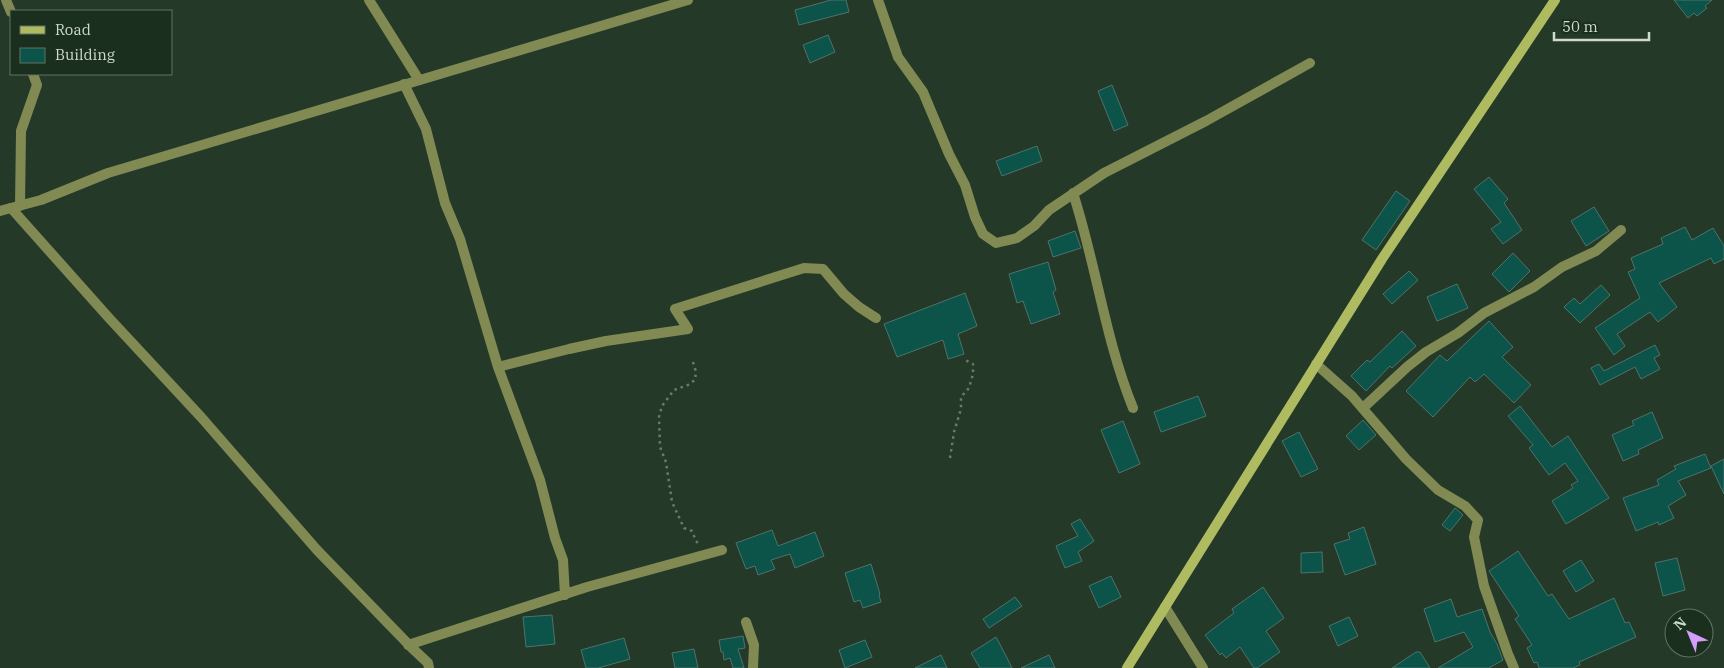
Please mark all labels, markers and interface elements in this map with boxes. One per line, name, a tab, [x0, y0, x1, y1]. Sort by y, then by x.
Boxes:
legend	[10, 10, 172, 75]
scale bar	[1554, 10, 1649, 42]
text: 50 m	[1562, 17, 1598, 36]
text: Road	[55, 20, 91, 39]
text: Building	[55, 45, 115, 64]
north arrow	[1664, 608, 1714, 658]
text: N	[1670, 613, 1690, 634]

